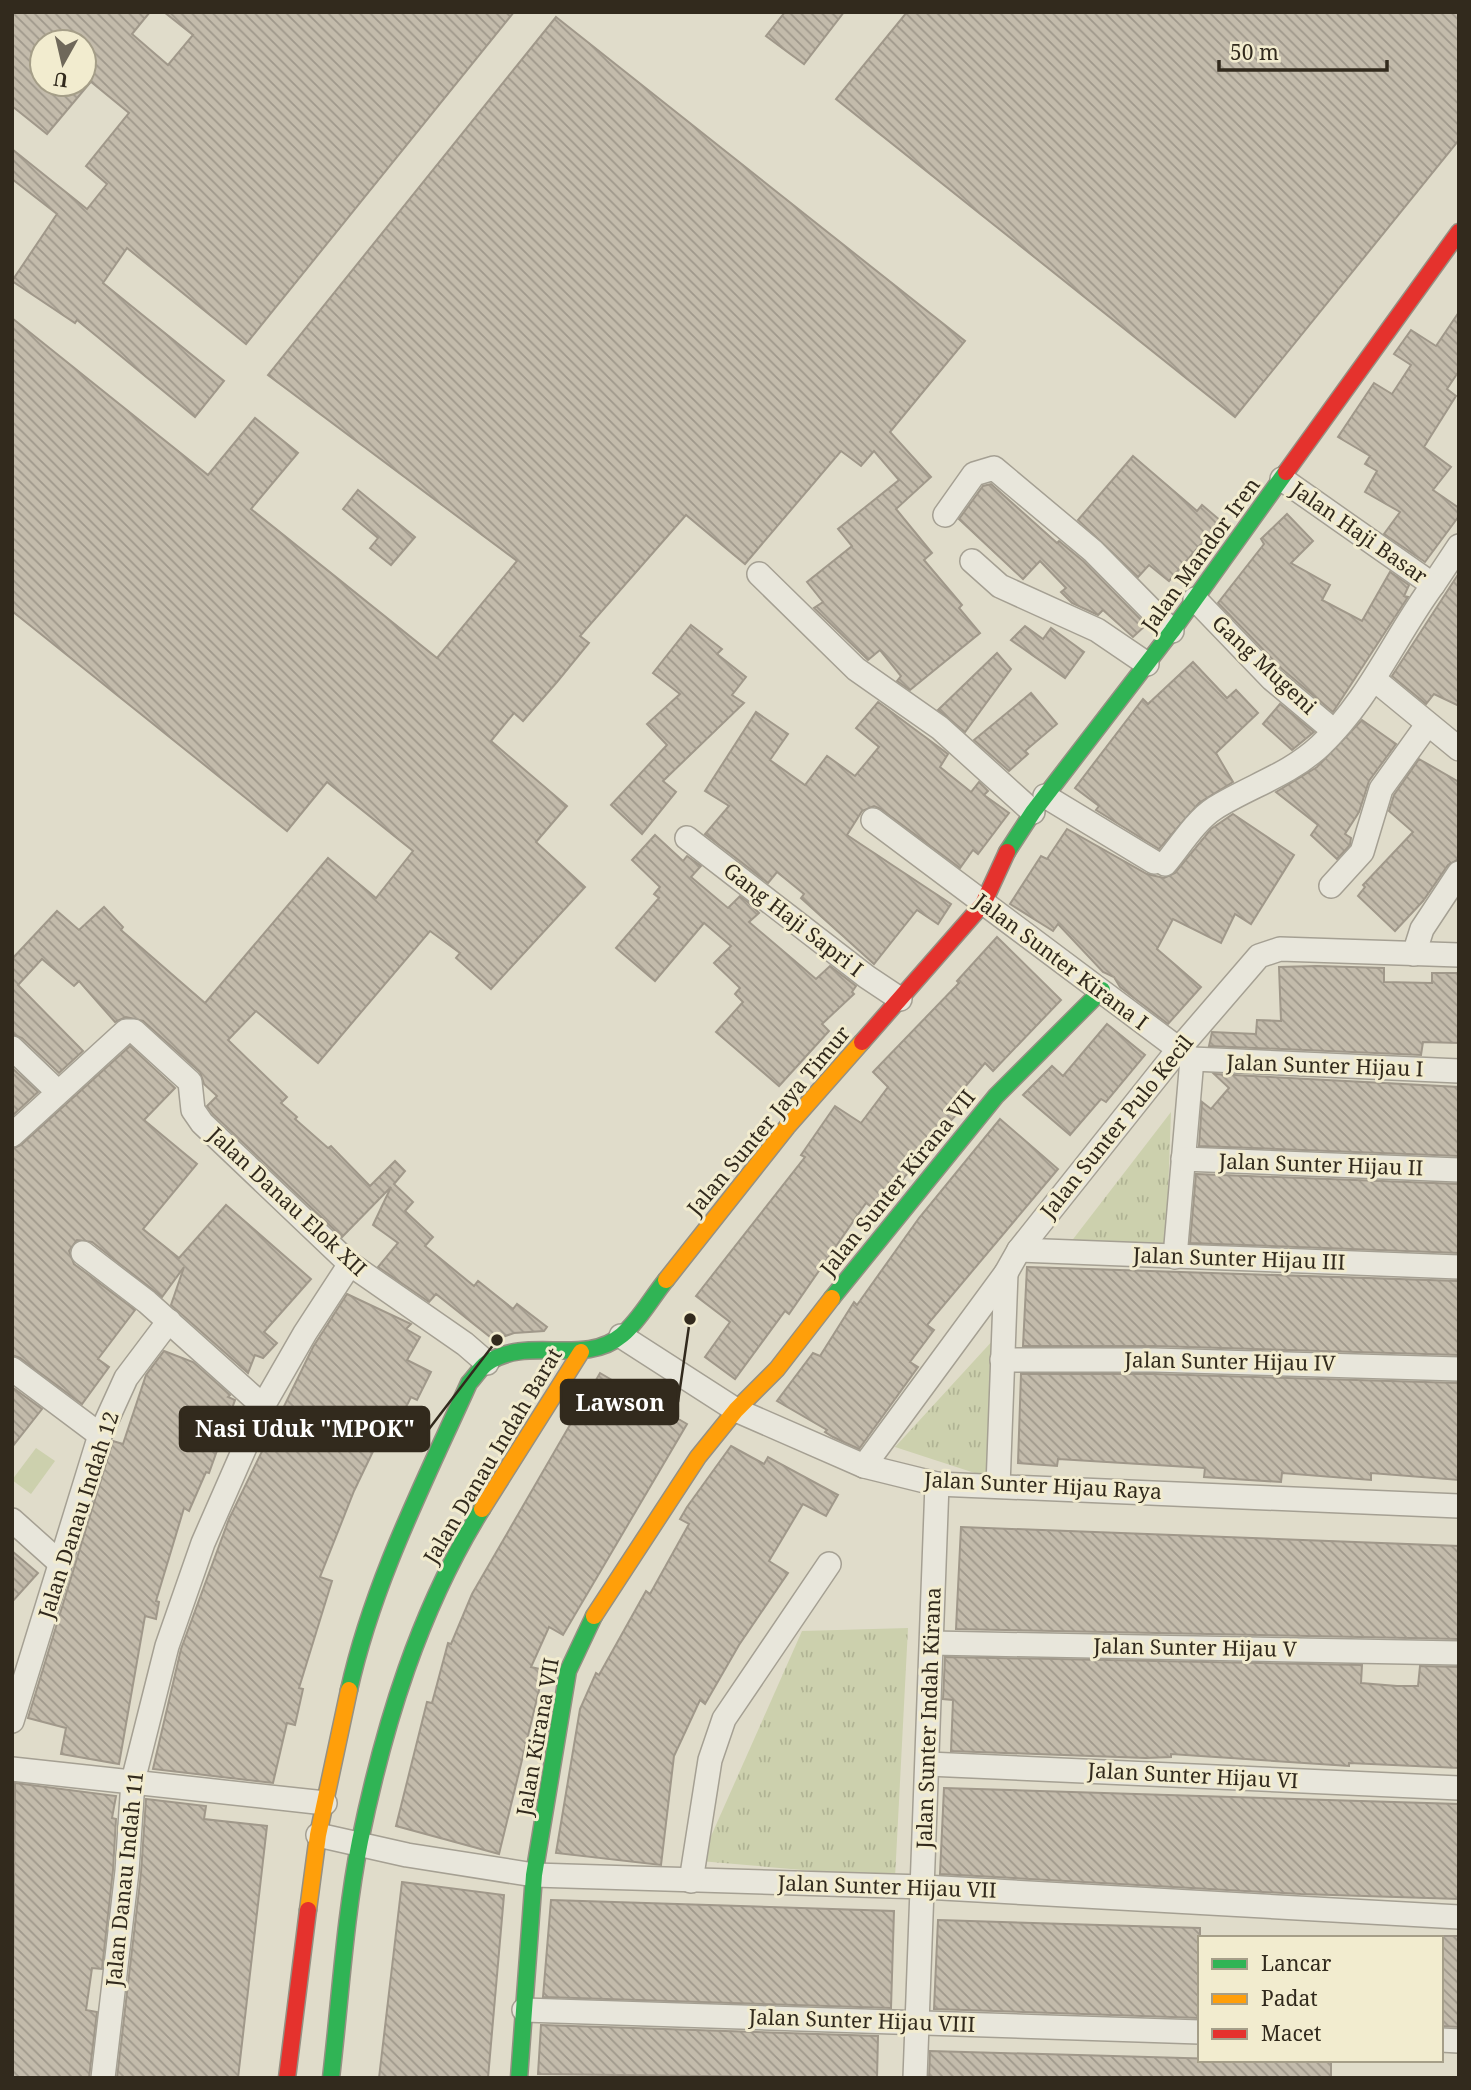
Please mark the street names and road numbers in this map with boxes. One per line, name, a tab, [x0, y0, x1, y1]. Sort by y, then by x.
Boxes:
street label: Jalan Mandor Iren	[1134, 472, 1266, 638]
street label: Jalan Haji Basar	[1285, 474, 1433, 590]
street label: Gang Mugeni	[1207, 609, 1323, 720]
street label: Gang Haji Sapri I	[718, 856, 869, 983]
street label: Jalan Sunter Kirana I	[968, 886, 1154, 1036]
street label: Jalan Sunter Jaya Timur	[680, 1019, 856, 1222]
street label: Jalan Sunter Pulo Kecil	[1033, 1029, 1199, 1225]
street label: Jalan Sunter Hijau I	[1225, 1048, 1424, 1082]
street label: Jalan Sunter Kirana VII	[813, 1083, 981, 1282]
street label: Jalan Danau Elok XII	[202, 1120, 373, 1282]
street label: Jalan Sunter Hijau II	[1217, 1146, 1424, 1182]
street label: Jalan Sunter Hijau III	[1131, 1240, 1346, 1276]
street label: Jalan Danau Indah Barat	[416, 1342, 568, 1569]
street label: Jalan Sunter Hijau IV	[1123, 1345, 1337, 1377]
street label: Jalan Danau Indah 12	[31, 1408, 125, 1623]
street label: Jalan Sunter Hijau Raya	[922, 1465, 1163, 1505]
street label: Jalan Sunter Indah Kirana	[909, 1587, 947, 1850]
street label: Jalan Sunter Hijau V	[1092, 1631, 1298, 1663]
street label: Jalan Kirana VII	[509, 1656, 565, 1819]
street label: Jalan Sunter Hijau VI	[1086, 1755, 1299, 1795]
street label: Jalan Danau Indah 11	[99, 1770, 149, 1989]
street label: Jalan Sunter Hijau VII	[776, 1868, 997, 1904]
street label: Jalan Sunter Hijau VIII	[747, 2002, 976, 2038]

